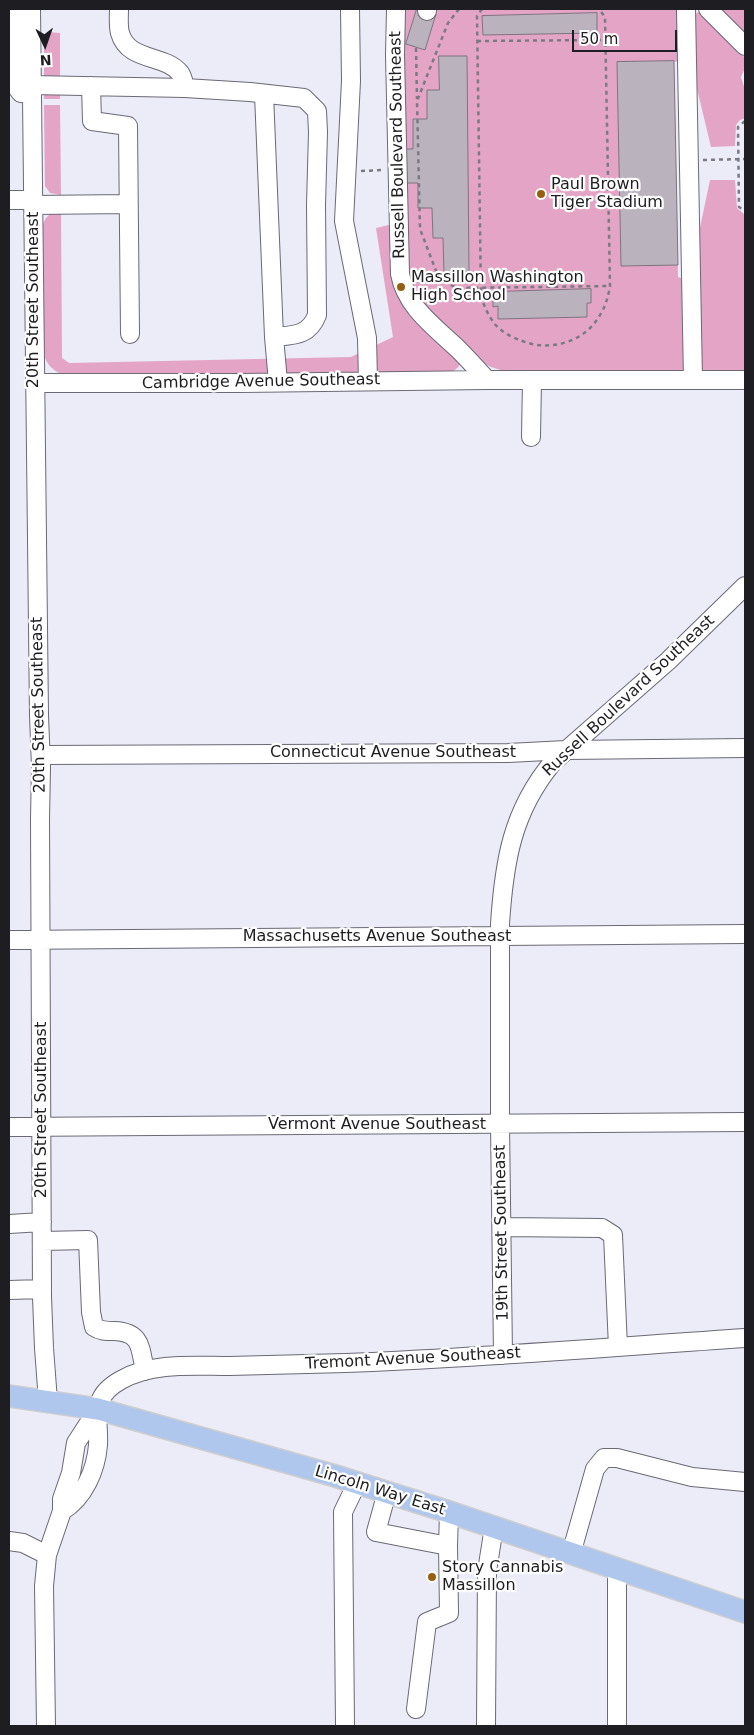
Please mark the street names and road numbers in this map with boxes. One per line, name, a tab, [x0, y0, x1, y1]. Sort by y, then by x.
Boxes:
street label: Russell Boulevard Southeast	[386, 31, 410, 259]
street label: 20th Street Southeast	[24, 212, 44, 388]
street label: Cambridge Avenue Southeast	[142, 370, 380, 394]
street label: Russell Boulevard Southeast	[539, 611, 719, 781]
street label: 20th Street Southeast	[28, 617, 50, 793]
street label: Connecticut Avenue Southeast	[270, 743, 516, 763]
street label: Massachusetts Avenue Southeast	[243, 927, 511, 947]
street label: 20th Street Southeast	[32, 1022, 52, 1198]
street label: Vermont Avenue Southeast	[268, 1115, 486, 1135]
street label: 19th Street Southeast	[491, 1145, 513, 1321]
street label: Tremont Avenue Southeast	[305, 1344, 521, 1374]
street label: Lincoln Way East	[312, 1462, 448, 1520]

